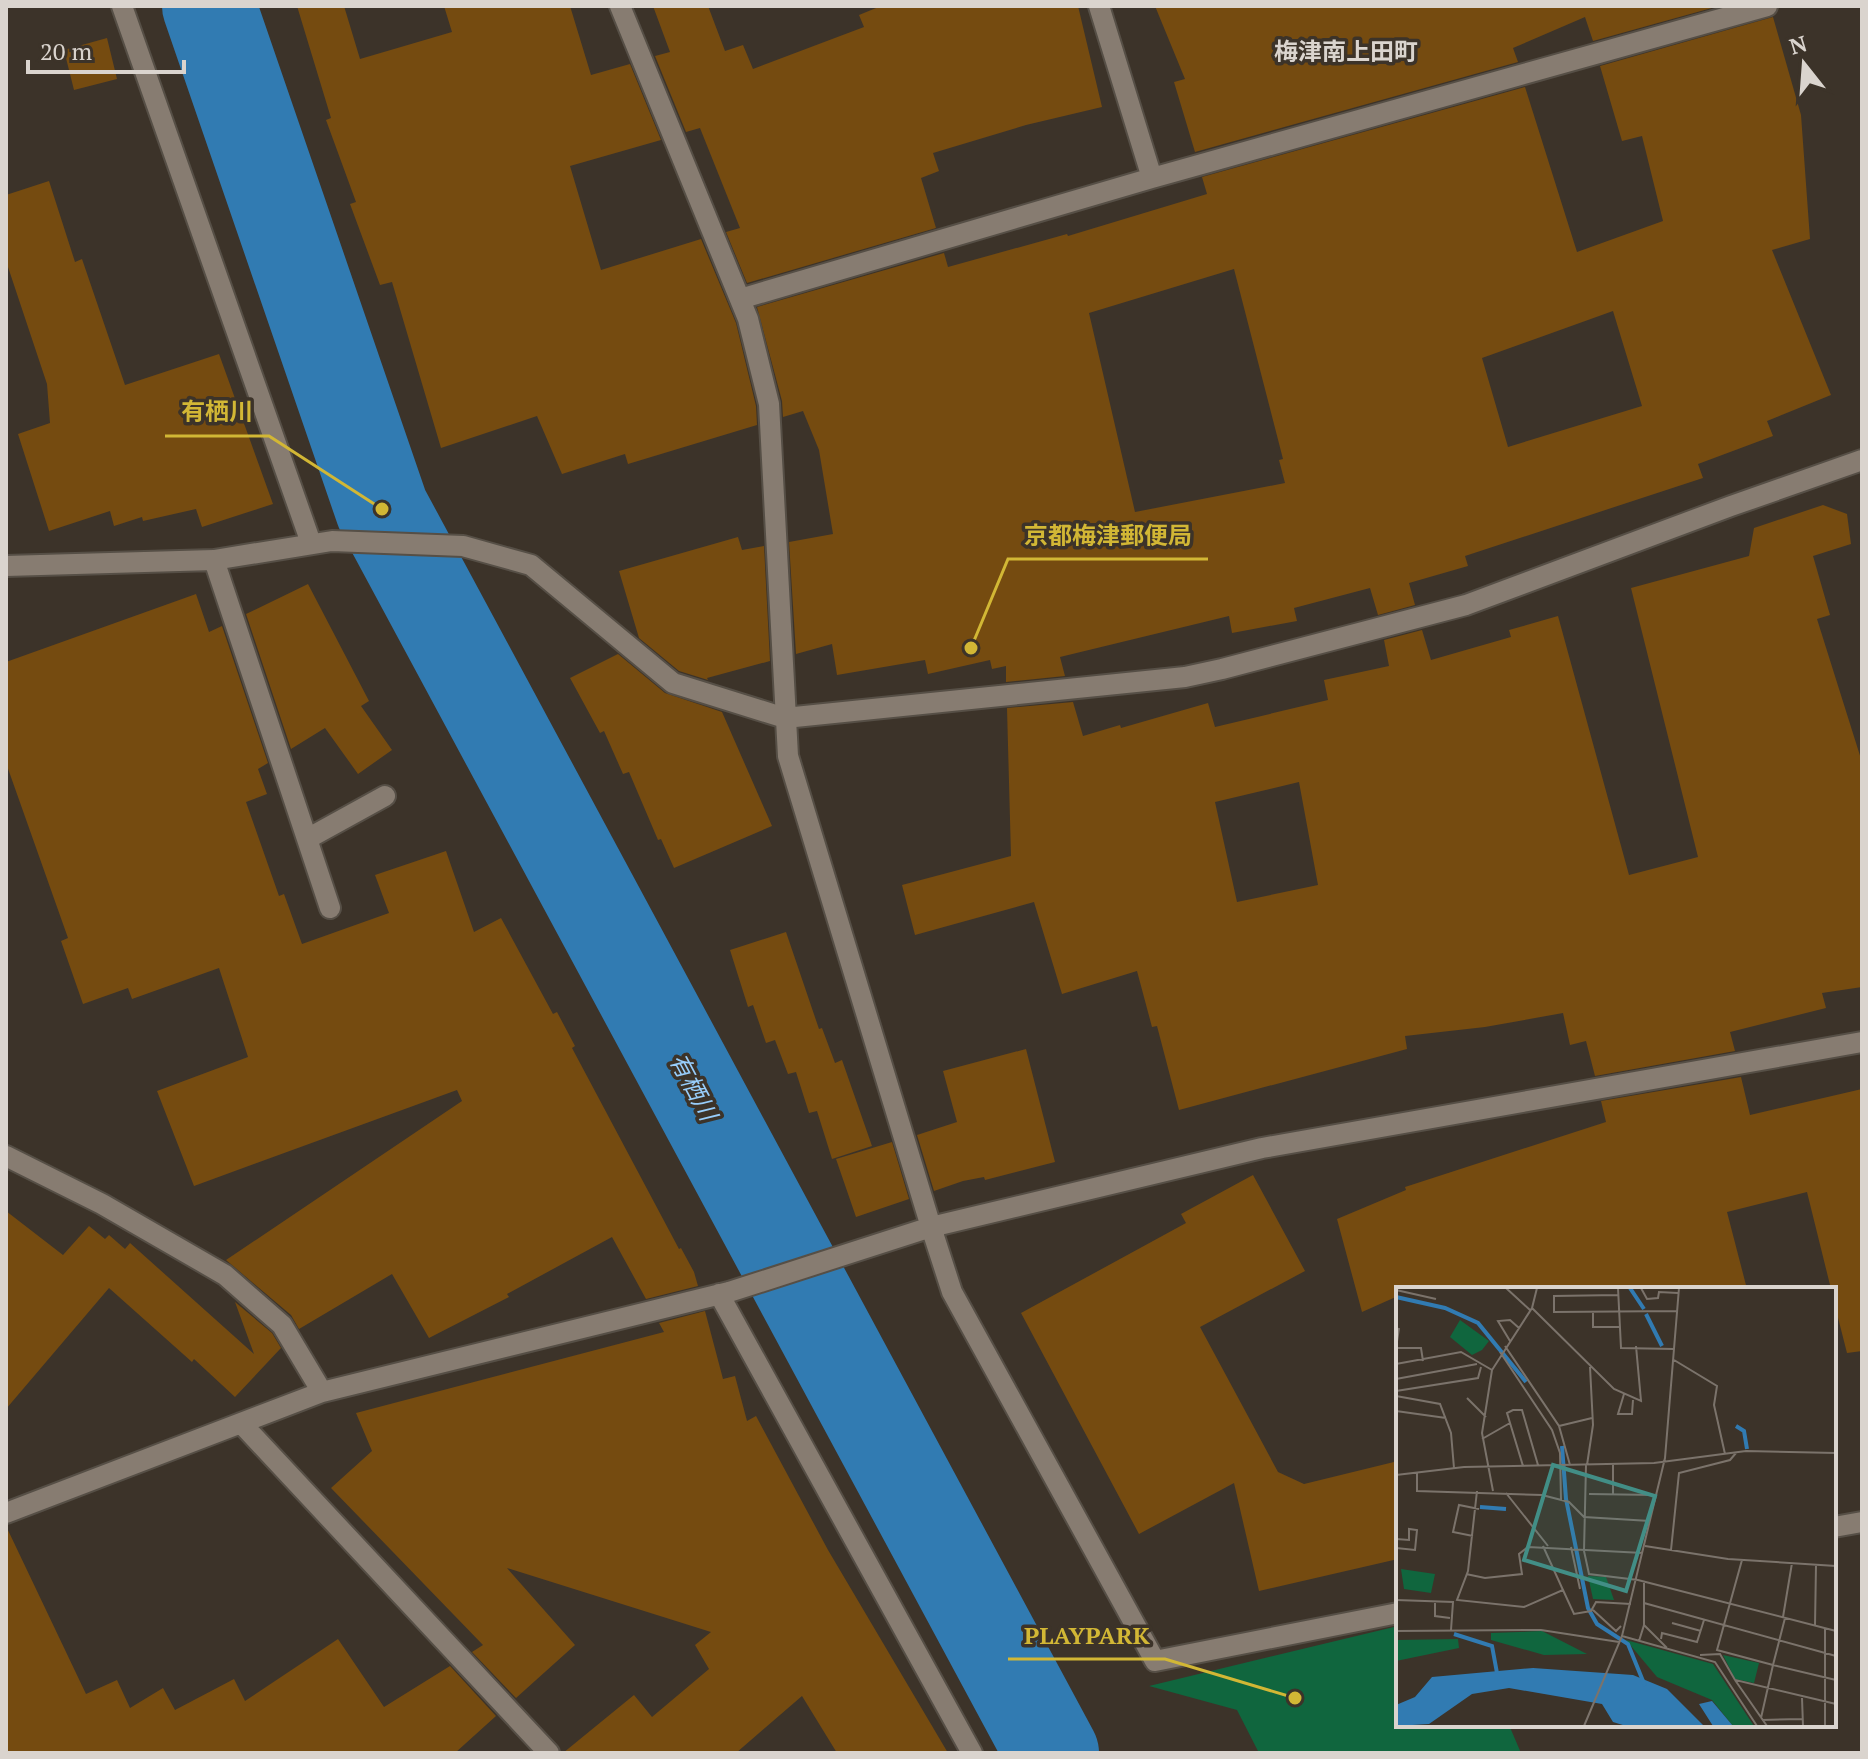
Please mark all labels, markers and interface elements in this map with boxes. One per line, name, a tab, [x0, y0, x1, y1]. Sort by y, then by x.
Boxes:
scale bar	[28, 24, 184, 74]
north arrow	[1764, 24, 1844, 104]
text: N	[1786, 28, 1811, 61]
text: 20 m	[40, 35, 92, 67]
district label: 梅津南上田町	[1274, 35, 1418, 67]
callout: 有栖川	[165, 388, 269, 436]
text: 有栖川	[181, 395, 253, 427]
callout: 京都梅津郵便局	[1008, 511, 1208, 559]
text: 京都梅津郵便局	[1024, 519, 1192, 551]
water label: 有栖川	[663, 1047, 726, 1128]
inset map	[1396, 1287, 1836, 1727]
callout: PLAYPARK	[1008, 1611, 1165, 1659]
text: PLAYPARK	[1024, 1619, 1151, 1651]

